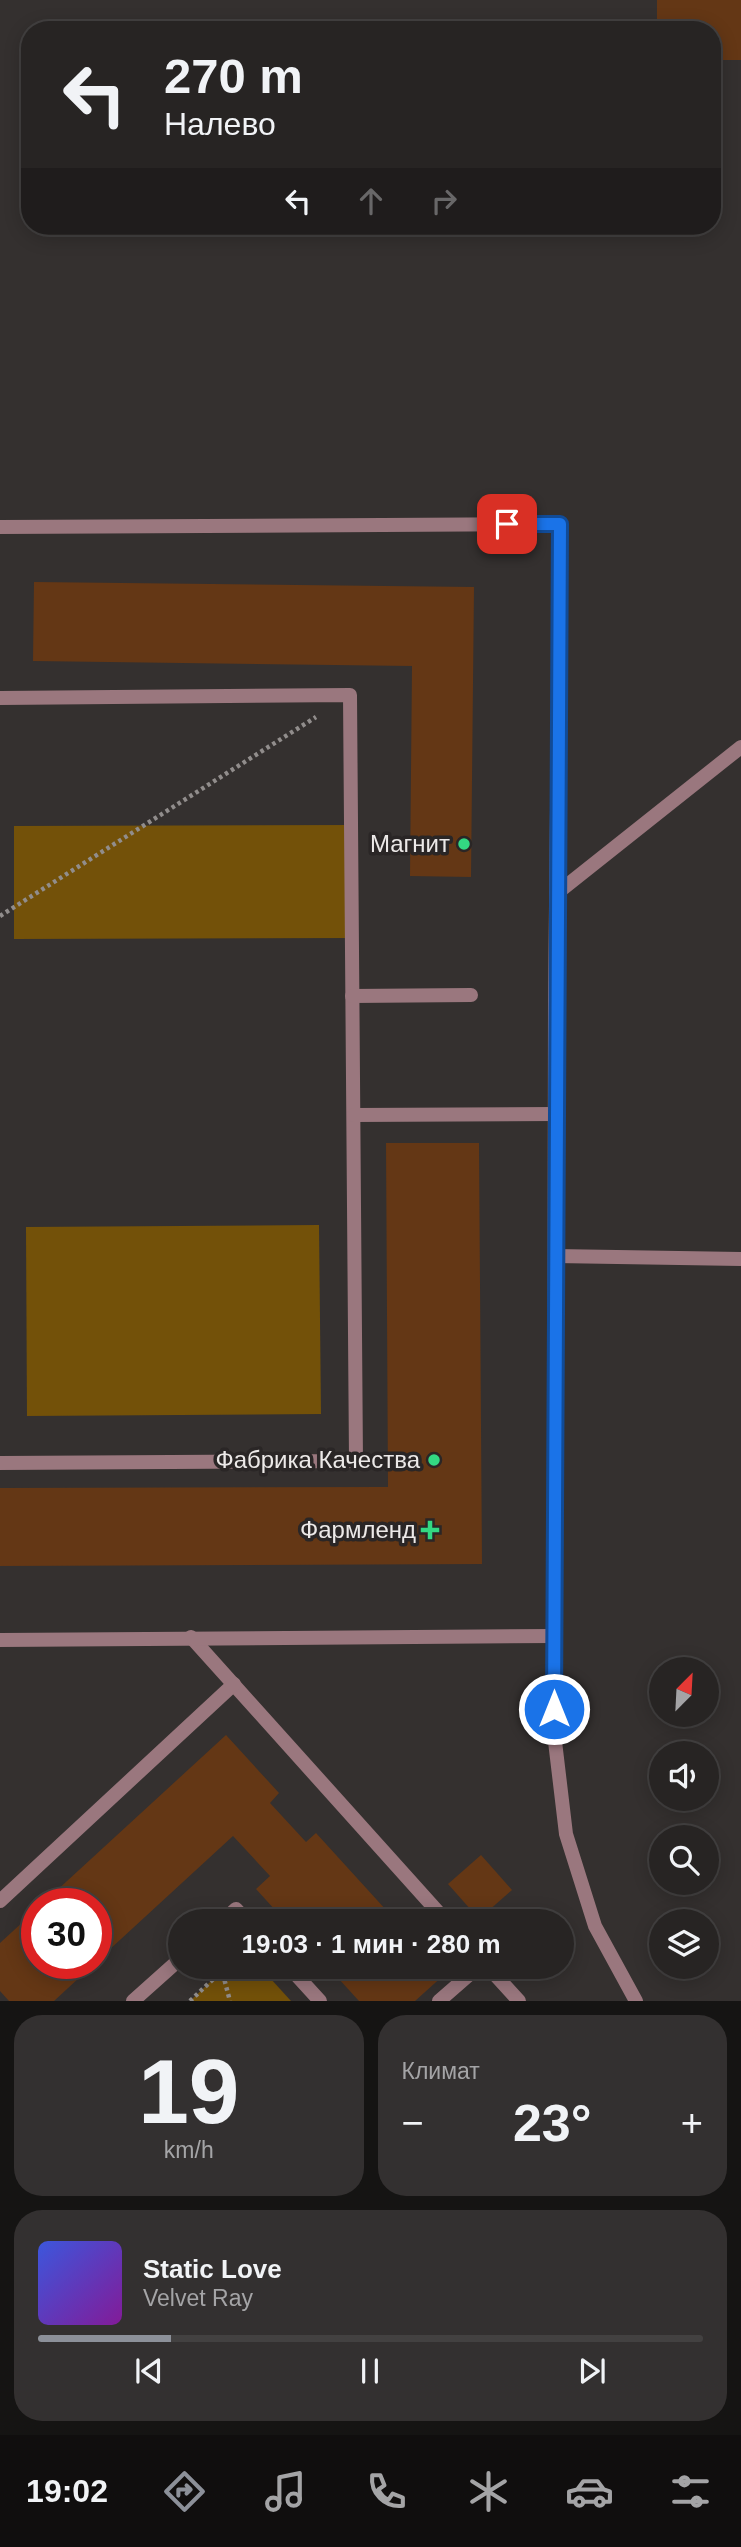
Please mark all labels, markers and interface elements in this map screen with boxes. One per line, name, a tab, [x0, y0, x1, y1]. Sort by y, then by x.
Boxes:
icon: left	[49, 49, 140, 140]
text: 270 m	[164, 49, 303, 103]
text: Налево	[164, 106, 276, 142]
icon: left	[279, 182, 317, 220]
icon: ahead	[352, 182, 390, 220]
icon: right	[425, 182, 463, 220]
pin	[477, 494, 537, 554]
icon: arrive	[488, 505, 526, 543]
place label: Магнит	[370, 830, 450, 857]
marker: Магнит	[456, 836, 472, 852]
place label: Фабрика Качества	[215, 1446, 421, 1473]
marker: Фабрика Качества	[426, 1452, 442, 1468]
place label: Фармленд	[300, 1516, 416, 1543]
marker: Фармленд	[422, 1522, 438, 1538]
north arrow	[649, 1657, 719, 1727]
map controls	[649, 1657, 719, 1979]
position arrow	[517, 1672, 591, 1746]
button: sound	[649, 1741, 719, 1811]
button: search	[649, 1825, 719, 1895]
speed limit sign: 30	[21, 1888, 112, 1979]
button: layers	[649, 1909, 719, 1979]
text: 19:03 · 1 мин · 280 m	[241, 1929, 501, 1959]
text: 19	[138, 2041, 239, 2142]
text: Климат	[402, 2058, 480, 2084]
text: 23°	[513, 2094, 592, 2152]
text: −	[402, 2102, 424, 2144]
text: +	[681, 2102, 703, 2144]
text: km/h	[164, 2137, 214, 2163]
text: Static Love	[143, 2254, 282, 2284]
text: Velvet Ray	[143, 2285, 253, 2311]
icon: previous	[130, 2352, 168, 2390]
icon: pause	[351, 2352, 389, 2390]
icon: next	[573, 2352, 611, 2390]
icon: directions	[160, 2467, 209, 2516]
icon: music	[261, 2467, 310, 2516]
icon: phone	[362, 2467, 411, 2516]
icon: climate	[464, 2467, 513, 2516]
icon: car	[565, 2467, 614, 2516]
icon: filters	[666, 2467, 715, 2516]
text: 19:02	[26, 2473, 108, 2509]

